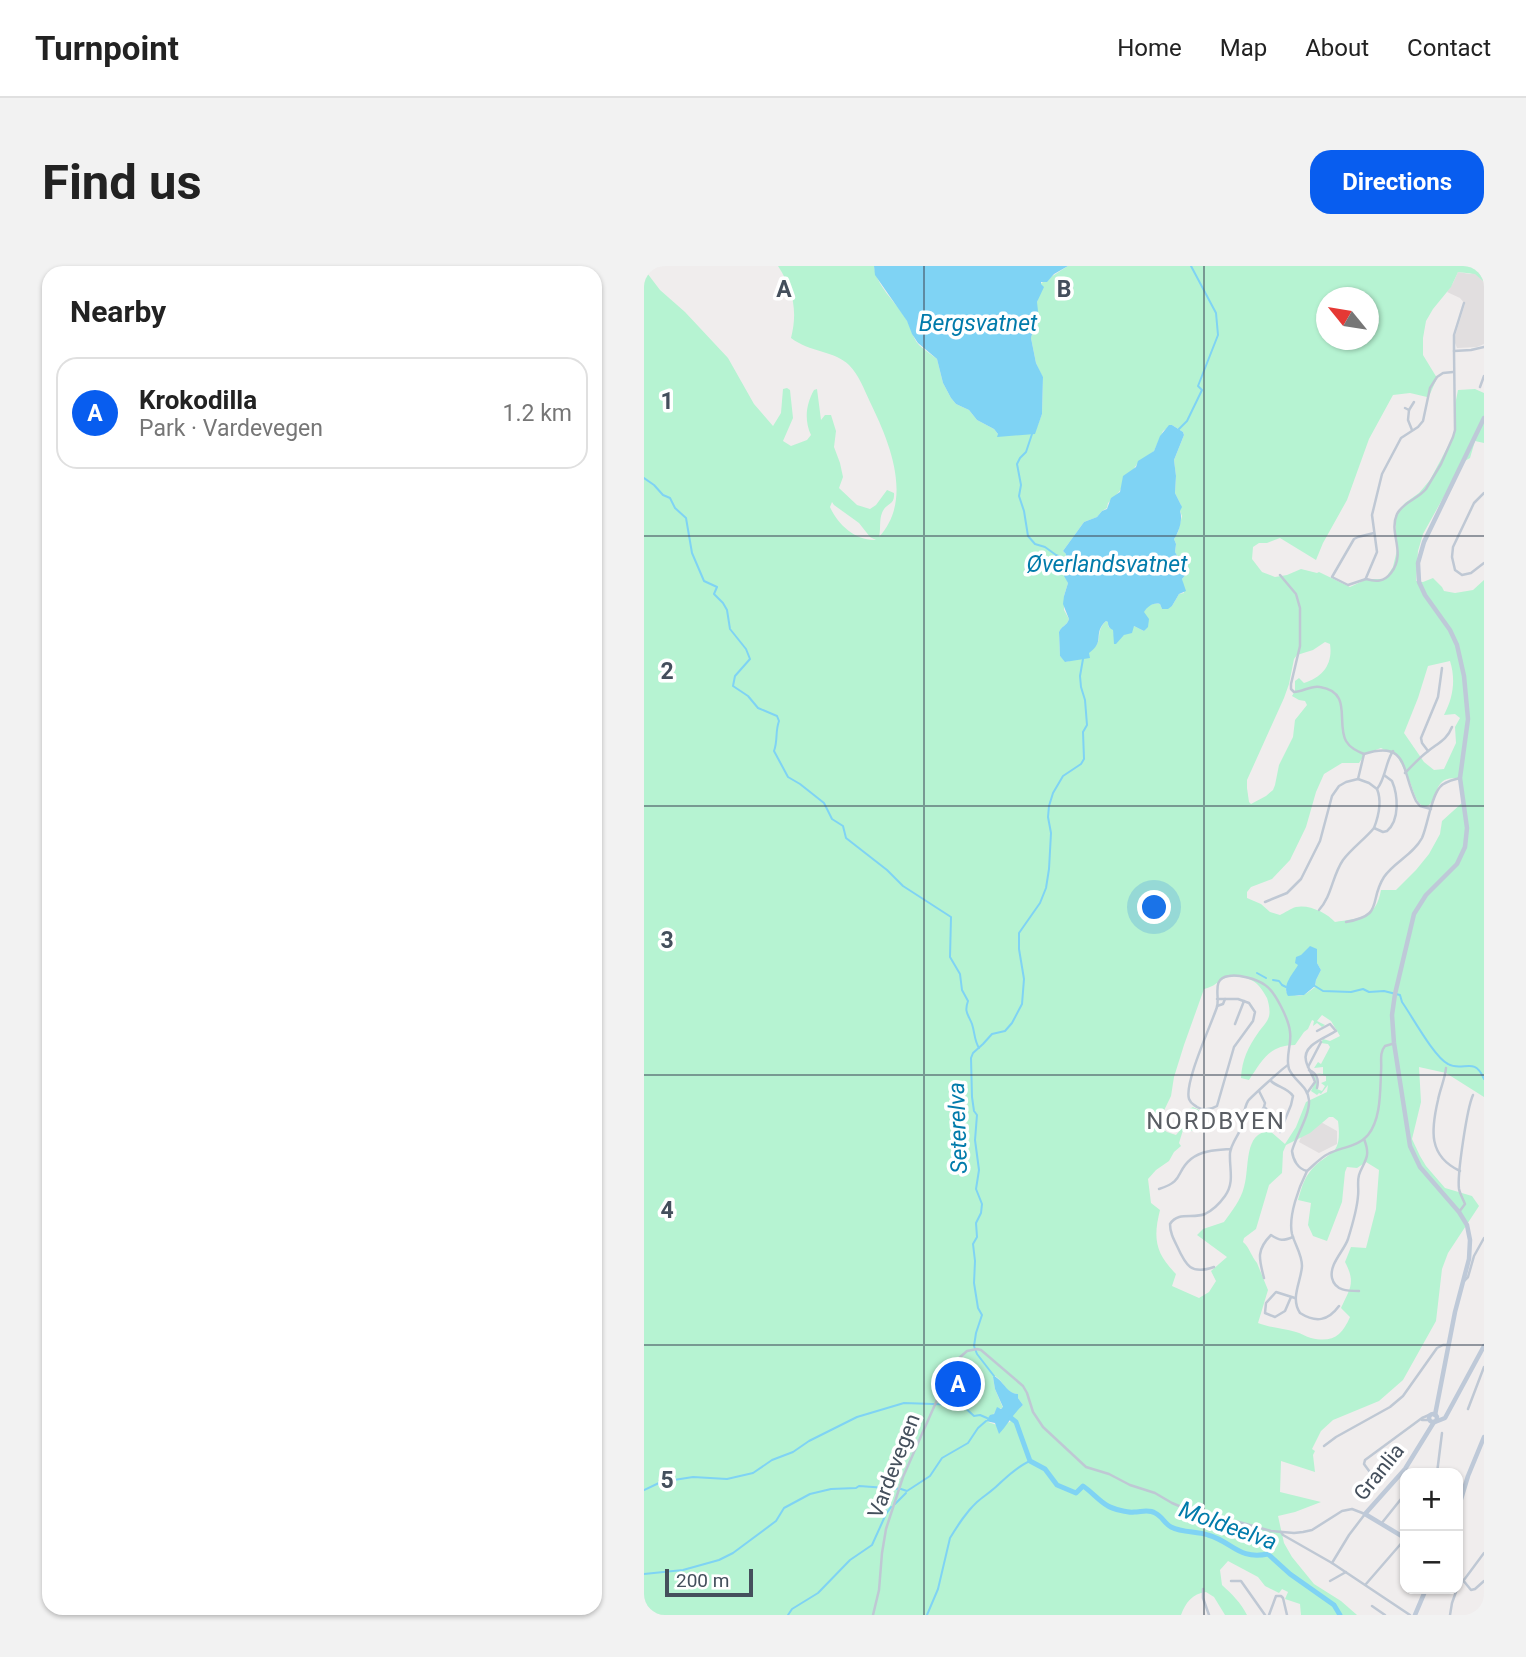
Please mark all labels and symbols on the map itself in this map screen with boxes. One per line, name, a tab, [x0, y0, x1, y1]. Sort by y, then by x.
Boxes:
text: A	[776, 276, 792, 303]
text: B	[1057, 276, 1071, 303]
north arrow	[1316, 287, 1379, 350]
water label: Bergsvatnet	[919, 310, 1038, 337]
text: 1	[660, 388, 674, 415]
water label: Øverlandsvatnet	[1027, 551, 1188, 578]
text: 2	[660, 658, 674, 685]
your location	[1137, 890, 1171, 924]
text: 3	[660, 927, 674, 954]
water label: Seterelva	[943, 1082, 973, 1174]
district label: NORDBYEN	[1146, 1107, 1286, 1135]
text: 4	[660, 1197, 674, 1224]
pin: A	[935, 1358, 981, 1410]
street label: Vardevegen	[863, 1410, 925, 1522]
street label: Granlia	[1349, 1439, 1409, 1505]
text: 5	[660, 1467, 674, 1494]
water label: Moldeelva	[1175, 1496, 1281, 1556]
scale bar	[665, 1566, 752, 1598]

